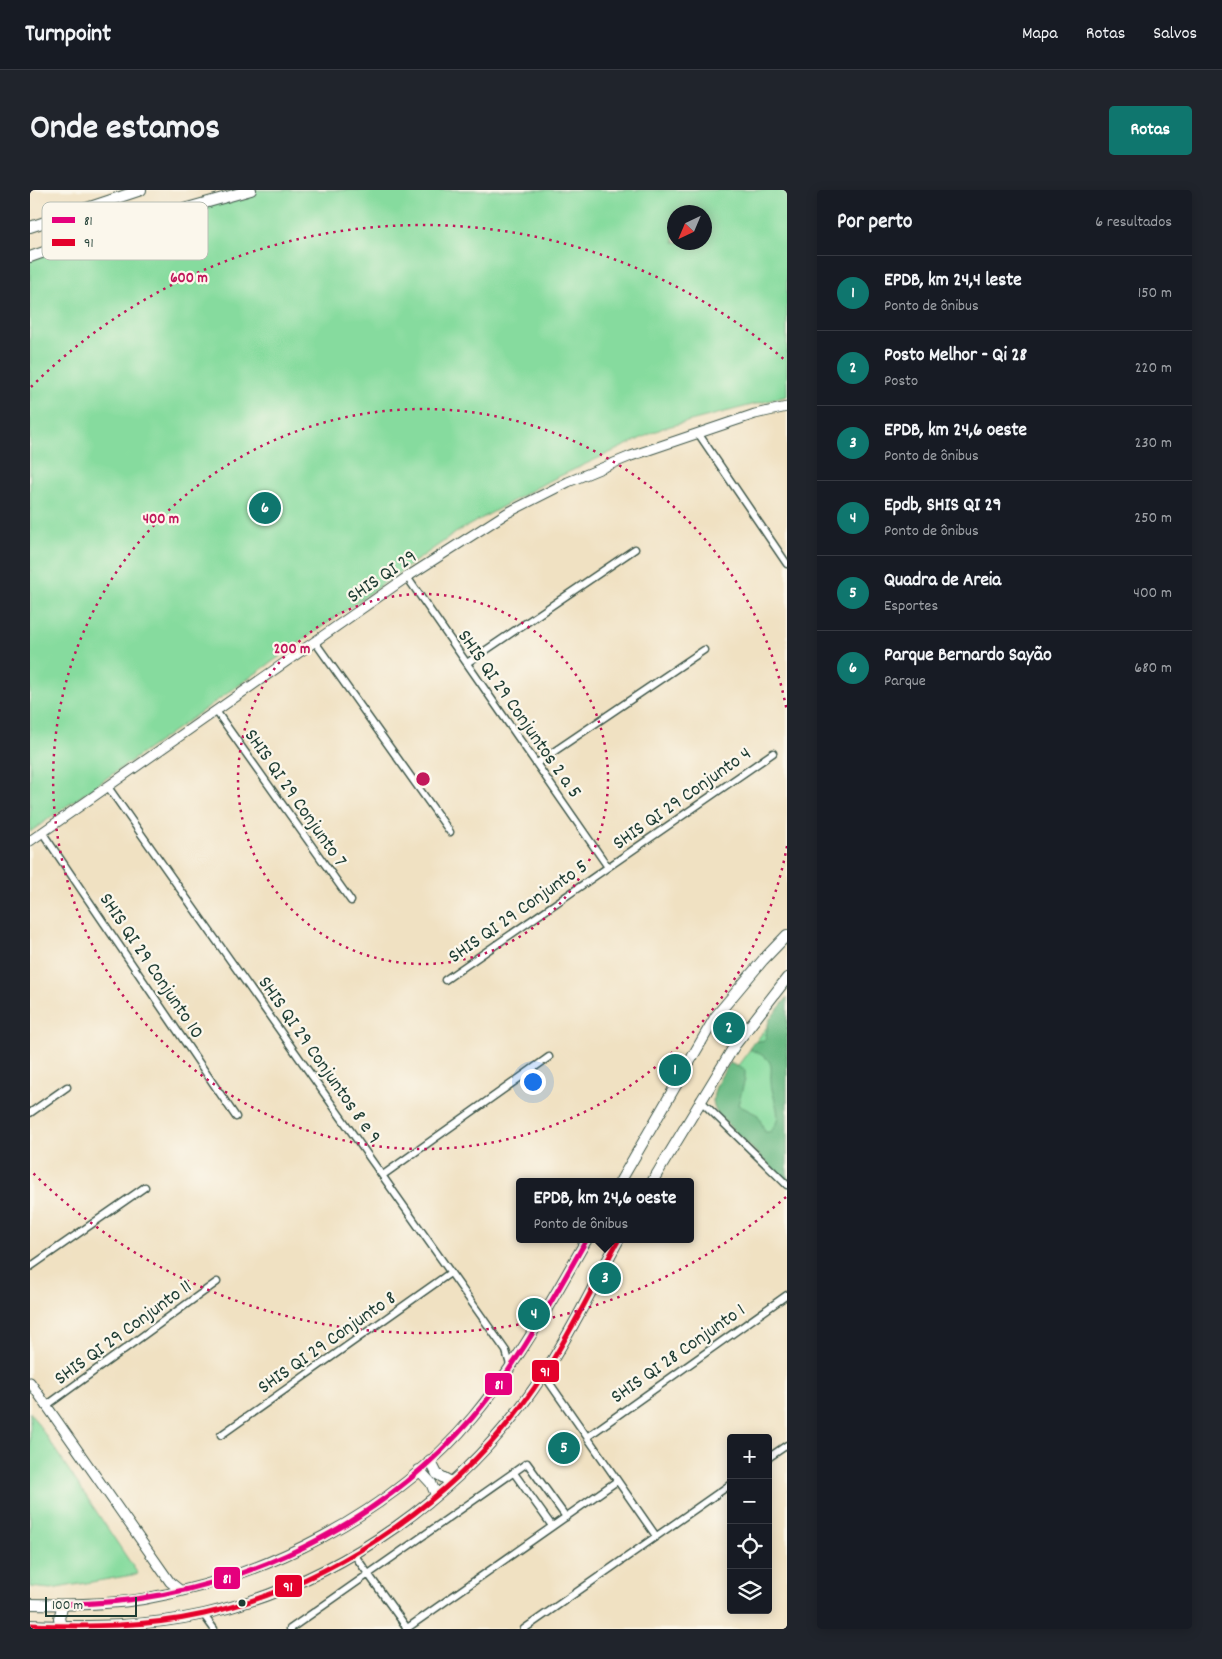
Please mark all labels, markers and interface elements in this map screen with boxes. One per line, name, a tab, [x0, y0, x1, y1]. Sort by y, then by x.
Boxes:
text: Turnpoint	[25, 18, 111, 52]
text: Mapa	[1022, 22, 1058, 47]
text: Rotas	[1086, 22, 1125, 47]
text: Salvos	[1153, 22, 1197, 47]
text: Onde estamos	[30, 105, 220, 155]
button: Rotas	[1109, 106, 1192, 155]
legend	[42, 202, 208, 260]
north arrow	[667, 205, 712, 250]
text: Por perto	[837, 208, 912, 238]
text: 6 resultados	[1095, 211, 1172, 234]
text: 81	[84, 212, 93, 232]
text: 91	[84, 234, 93, 254]
text: 600 m	[170, 268, 208, 290]
text: EPDB, km 24,4 leste	[884, 268, 1022, 295]
text: 1	[851, 282, 855, 305]
text: 150 m	[1138, 282, 1172, 305]
text: Ponto de ônibus	[884, 295, 979, 318]
text: Posto Melhor - Qi 28	[884, 343, 1027, 370]
text: 2	[850, 357, 857, 380]
text: 220 m	[1135, 357, 1172, 380]
text: Posto	[884, 370, 918, 393]
text: EPDB, km 24,6 oeste	[884, 418, 1027, 445]
text: 3	[849, 432, 857, 455]
text: 230 m	[1135, 432, 1172, 455]
text: Ponto de ônibus	[884, 445, 979, 468]
pin: 6	[249, 489, 281, 527]
text: Epdb, SHIS QI 29	[884, 493, 1002, 520]
text: 4	[850, 507, 856, 530]
text: 250 m	[1134, 507, 1172, 530]
text: 400 m	[143, 509, 179, 531]
text: Ponto de ônibus	[884, 520, 979, 543]
street label: SHIS QI 29	[342, 544, 423, 611]
text: Quadra de Areia	[884, 568, 1001, 595]
text: 5	[849, 582, 857, 605]
text: 400 m	[1133, 582, 1172, 605]
text: Esportes	[884, 595, 938, 618]
street label: SHIS QI 29 Conjuntos 2 a 5	[450, 625, 588, 805]
text: 200 m	[274, 639, 310, 661]
text: Parque Bernardo Sayão	[884, 643, 1052, 670]
text: 6	[849, 657, 857, 680]
text: 680 m	[1134, 657, 1172, 680]
text: Parque	[884, 670, 926, 693]
street label: SHIS QI 29 Conjunto 7	[236, 724, 353, 874]
street label: SHIS QI 29 Conjunto 4	[608, 741, 758, 858]
centre of rings	[414, 770, 432, 788]
street label: SHIS QI 29 Conjunto 5	[443, 854, 594, 971]
street label: SHIS QI 29 Conjunto 10	[91, 888, 210, 1045]
street label: SHIS QI 29 Conjuntos 8 e 9	[250, 971, 387, 1150]
pin: 2	[713, 1009, 745, 1047]
pin: 1	[659, 1051, 691, 1089]
your location	[520, 1069, 546, 1095]
popup	[516, 1178, 694, 1243]
text: EPDB, km 24,6 oeste	[534, 1186, 676, 1213]
text: Ponto de ônibus	[534, 1213, 628, 1236]
pin: 3	[589, 1259, 621, 1297]
street label: SHIS QI 29 Conjunto 11	[49, 1274, 198, 1393]
street label: SHIS QI 29 Conjunto 8	[253, 1285, 403, 1402]
pin: 4	[518, 1295, 550, 1333]
street label: SHIS QI 28 Conjunto 1	[606, 1297, 752, 1411]
line badge: 91	[531, 1359, 560, 1383]
text: 91	[540, 1363, 550, 1383]
line badge: 81	[484, 1372, 513, 1396]
text: 81	[495, 1376, 503, 1396]
pin: 5	[548, 1429, 580, 1467]
map controls	[727, 1434, 772, 1614]
button: +	[727, 1434, 772, 1479]
button: −	[727, 1479, 772, 1524]
button: locate	[727, 1524, 772, 1569]
line badge: 81	[213, 1566, 241, 1590]
button: layers	[727, 1569, 772, 1614]
text: 81	[223, 1570, 231, 1590]
line badge: 91	[274, 1574, 303, 1598]
text: 91	[283, 1578, 293, 1598]
scale bar	[45, 1594, 138, 1617]
text: 100 m	[52, 1596, 83, 1616]
unlabelled marker	[237, 1598, 247, 1608]

